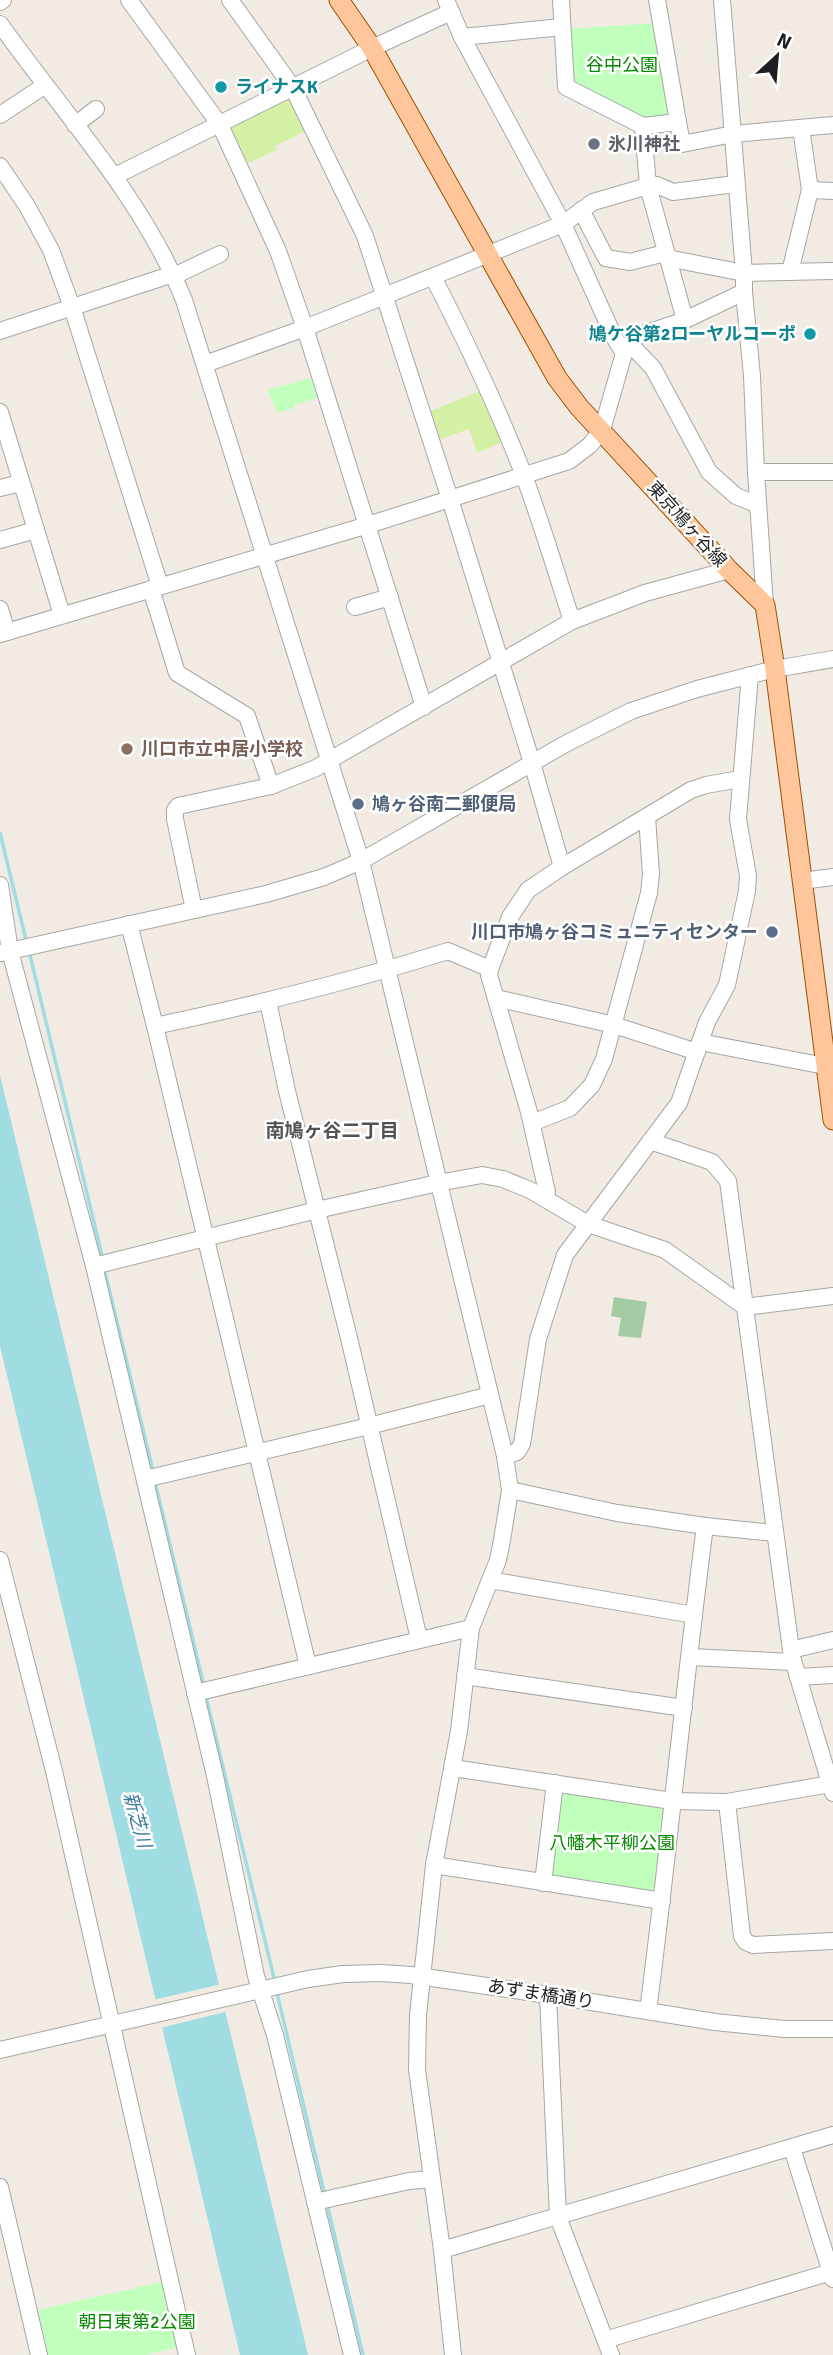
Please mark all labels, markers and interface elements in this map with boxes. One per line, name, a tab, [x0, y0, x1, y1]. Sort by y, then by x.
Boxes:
north arrow	[742, 21, 812, 91]
text: N	[773, 28, 795, 55]
park label: 谷中公園	[586, 54, 658, 76]
place label: ライナスK	[235, 76, 319, 98]
marker: ライナスK	[213, 79, 229, 95]
place label: 氷川神社	[608, 133, 680, 155]
marker: 氷川神社	[586, 136, 602, 152]
place label: 鳩ケ谷第2ローヤルコーポ	[589, 323, 796, 345]
marker: 鳩ケ谷第2ローヤルコーポ	[802, 326, 818, 342]
street label: 東京鳩ヶ谷線	[643, 477, 731, 571]
place label: 川口市立中居小学校	[141, 738, 303, 760]
marker: 川口市立中居小学校	[119, 741, 135, 757]
place label: 鳩ヶ谷南二郵便局	[372, 793, 516, 815]
marker: 鳩ヶ谷南二郵便局	[350, 796, 366, 812]
place label: 川口市鳩ヶ谷コミュニティセンター	[471, 921, 758, 943]
marker: 川口市鳩ヶ谷コミュニティセンター	[764, 924, 780, 940]
district label: 南鳩ヶ谷二丁目	[265, 1119, 399, 1143]
water label: 新芝川	[118, 1789, 157, 1853]
park label: 八幡木平柳公園	[549, 1832, 675, 1854]
street label: あずま橋通り	[486, 1975, 596, 2013]
park label: 朝日東第2公園	[78, 2311, 196, 2333]

